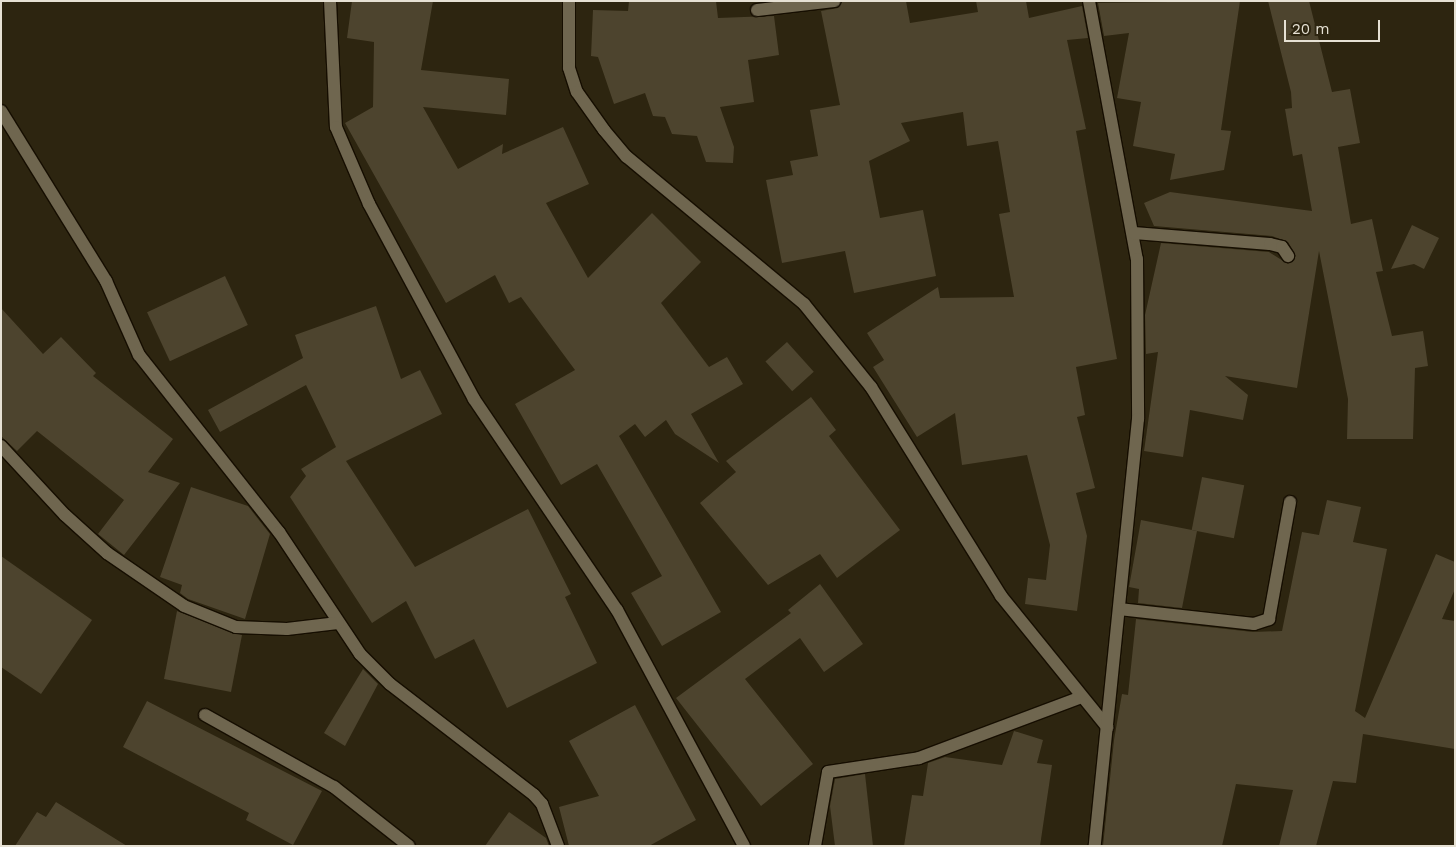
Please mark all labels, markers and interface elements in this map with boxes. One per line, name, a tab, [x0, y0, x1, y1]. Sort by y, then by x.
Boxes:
scale bar	[1286, 10, 1382, 42]
text: 20 m	[1292, 20, 1330, 38]

